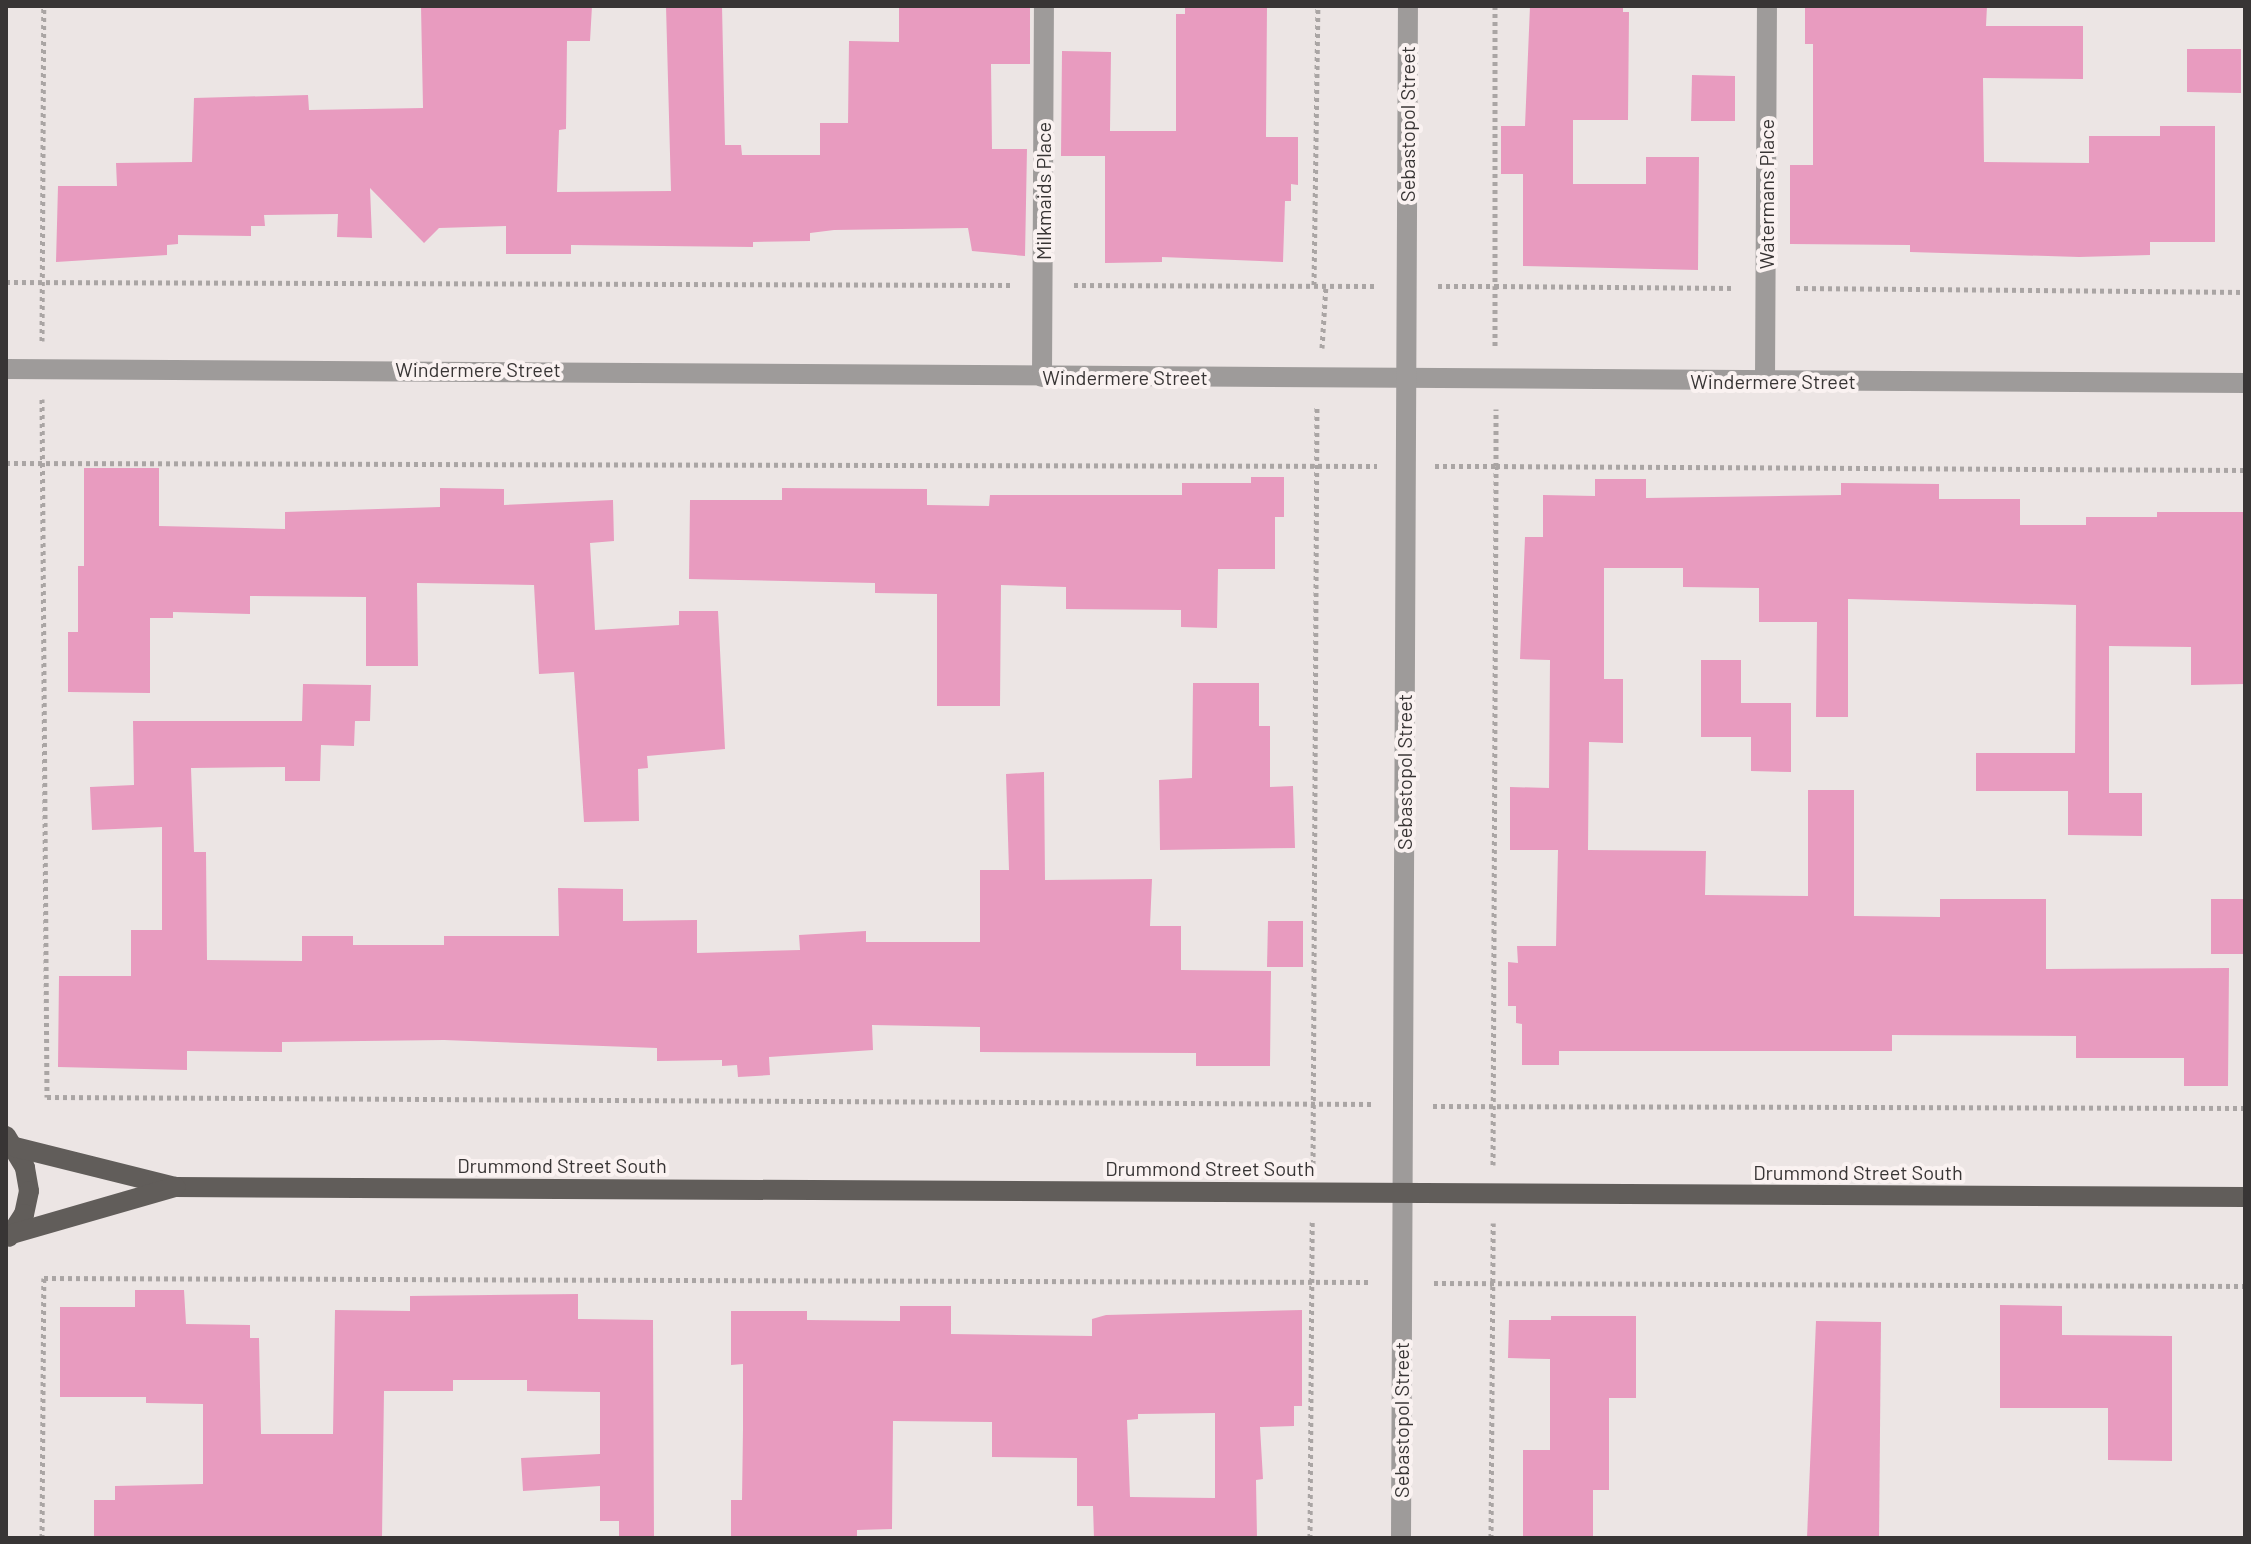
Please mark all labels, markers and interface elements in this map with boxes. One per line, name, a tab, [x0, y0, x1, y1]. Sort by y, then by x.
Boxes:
street label: Sebastopol Street	[1395, 46, 1419, 202]
street label: Watermans Place	[1754, 119, 1778, 269]
street label: Milkmaids Place	[1031, 122, 1055, 260]
street label: Windermere Street	[395, 357, 561, 381]
street label: Windermere Street	[1042, 365, 1208, 389]
street label: Windermere Street	[1690, 369, 1856, 393]
street label: Sebastopol Street	[1392, 694, 1416, 850]
street label: Drummond Street South	[457, 1153, 667, 1177]
street label: Drummond Street South	[1105, 1156, 1315, 1180]
street label: Drummond Street South	[1753, 1160, 1963, 1184]
street label: Sebastopol Street	[1389, 1342, 1413, 1498]

